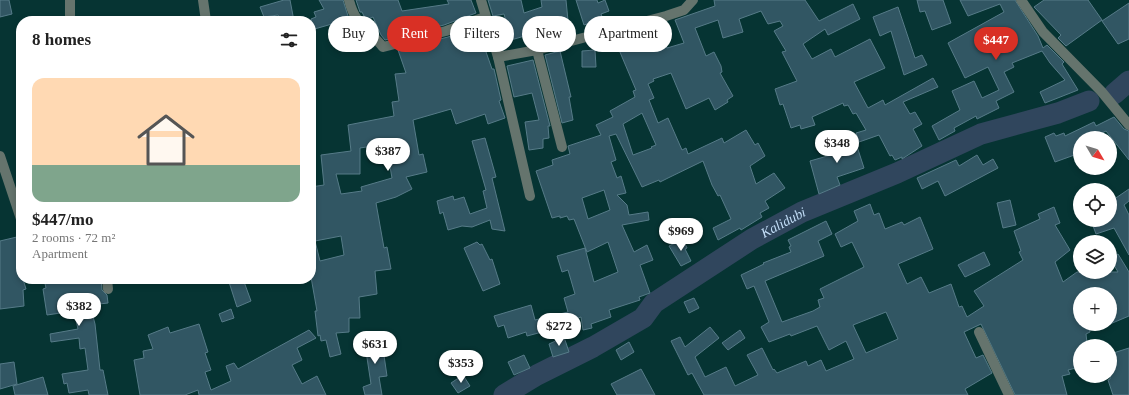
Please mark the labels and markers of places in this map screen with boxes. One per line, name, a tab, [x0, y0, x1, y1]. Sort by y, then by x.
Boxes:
pin: $447	[972, 27, 1020, 61]
pin: $348	[813, 130, 861, 164]
pin: $387	[364, 138, 412, 172]
pin: $969	[657, 218, 705, 252]
pin: $382	[55, 293, 103, 327]
pin: $272	[535, 313, 583, 347]
pin: $631	[351, 331, 399, 365]
pin: $353	[437, 350, 485, 384]

